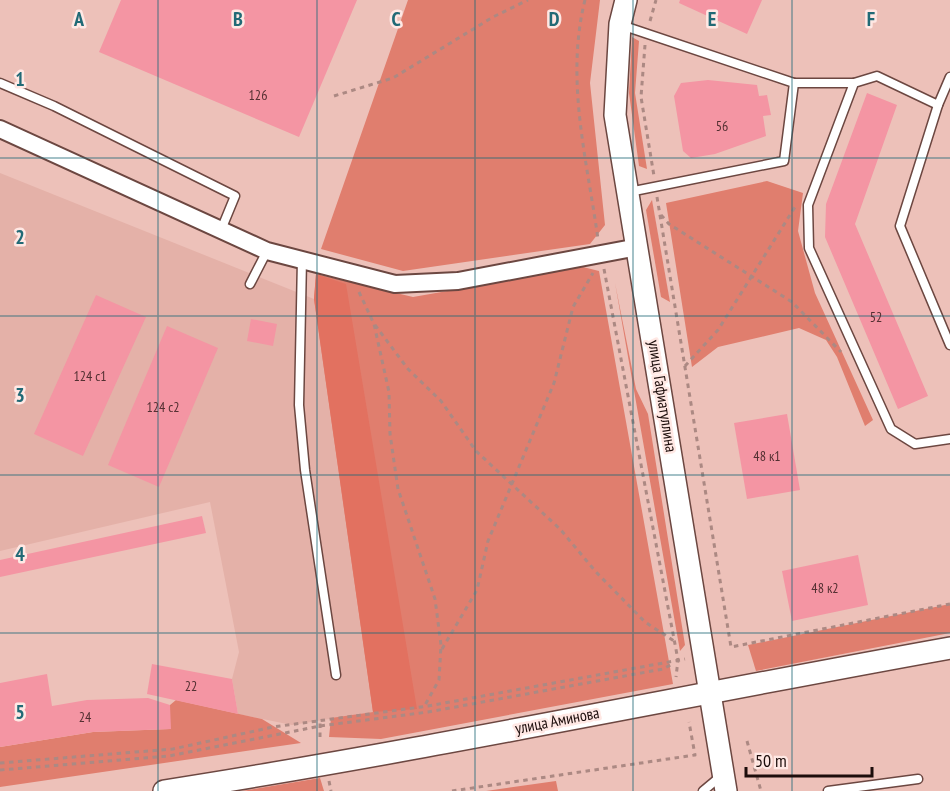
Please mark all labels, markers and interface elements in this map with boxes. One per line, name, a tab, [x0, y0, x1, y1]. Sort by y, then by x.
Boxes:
text: A	[73, 6, 85, 32]
text: B	[233, 6, 243, 32]
text: C	[391, 6, 401, 32]
text: D	[549, 6, 560, 32]
text: E	[708, 6, 716, 32]
text: F	[867, 6, 875, 32]
text: 1	[15, 66, 25, 92]
house number: 126	[249, 86, 267, 104]
house number: 56	[716, 117, 728, 135]
text: 2	[15, 224, 25, 250]
house number: 52	[870, 308, 882, 326]
street label: улица Гафиатуллина	[644, 338, 682, 454]
house number: 124 с1	[73, 367, 107, 385]
text: 3	[15, 382, 25, 408]
house number: 124 с2	[146, 398, 180, 416]
house number: 48 к1	[753, 447, 781, 465]
text: 4	[15, 541, 25, 567]
house number: 48 к2	[811, 579, 839, 597]
house number: 22	[185, 677, 197, 695]
text: 5	[15, 699, 25, 725]
street label: улица Аминова	[513, 702, 601, 738]
house number: 24	[79, 708, 92, 726]
scale bar	[746, 740, 872, 778]
text: 50 m	[755, 749, 787, 772]

